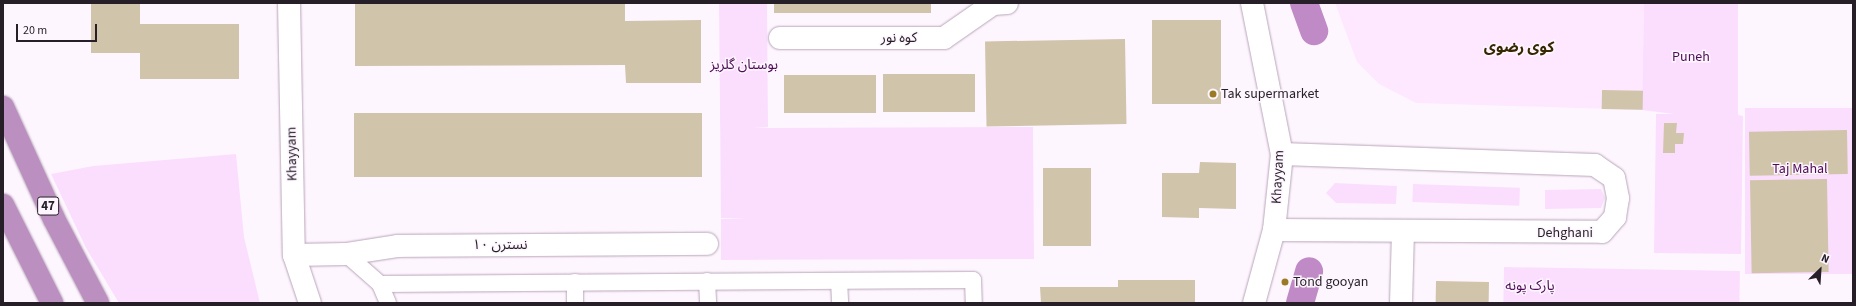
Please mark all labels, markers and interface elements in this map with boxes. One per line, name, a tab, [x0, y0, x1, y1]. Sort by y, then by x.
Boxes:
scale bar	[18, 16, 99, 42]
text: 20 m	[23, 22, 47, 39]
street label: کوه نور	[881, 30, 917, 46]
district label: کوی رضوی	[1484, 39, 1554, 57]
park label: Puneh	[1672, 49, 1710, 65]
park label: بوستان گلریز	[710, 57, 778, 73]
place label: Tak supermarket	[1221, 86, 1319, 102]
marker: Tak supermarket	[1208, 89, 1218, 99]
street label: Khayyam	[283, 127, 301, 181]
street label: Khayyam	[1268, 149, 1288, 205]
park label: Taj Mahal	[1772, 161, 1828, 177]
road number: 47	[37, 195, 59, 217]
street label: Dehghani	[1537, 225, 1593, 241]
street label: نسترن ۱۰	[473, 237, 527, 253]
north arrow	[1800, 250, 1840, 290]
text: N	[1819, 250, 1832, 267]
place label: Tond gooyan	[1293, 274, 1368, 290]
marker: Tond gooyan	[1280, 277, 1290, 287]
park label: پارک پونه	[1505, 278, 1555, 294]

